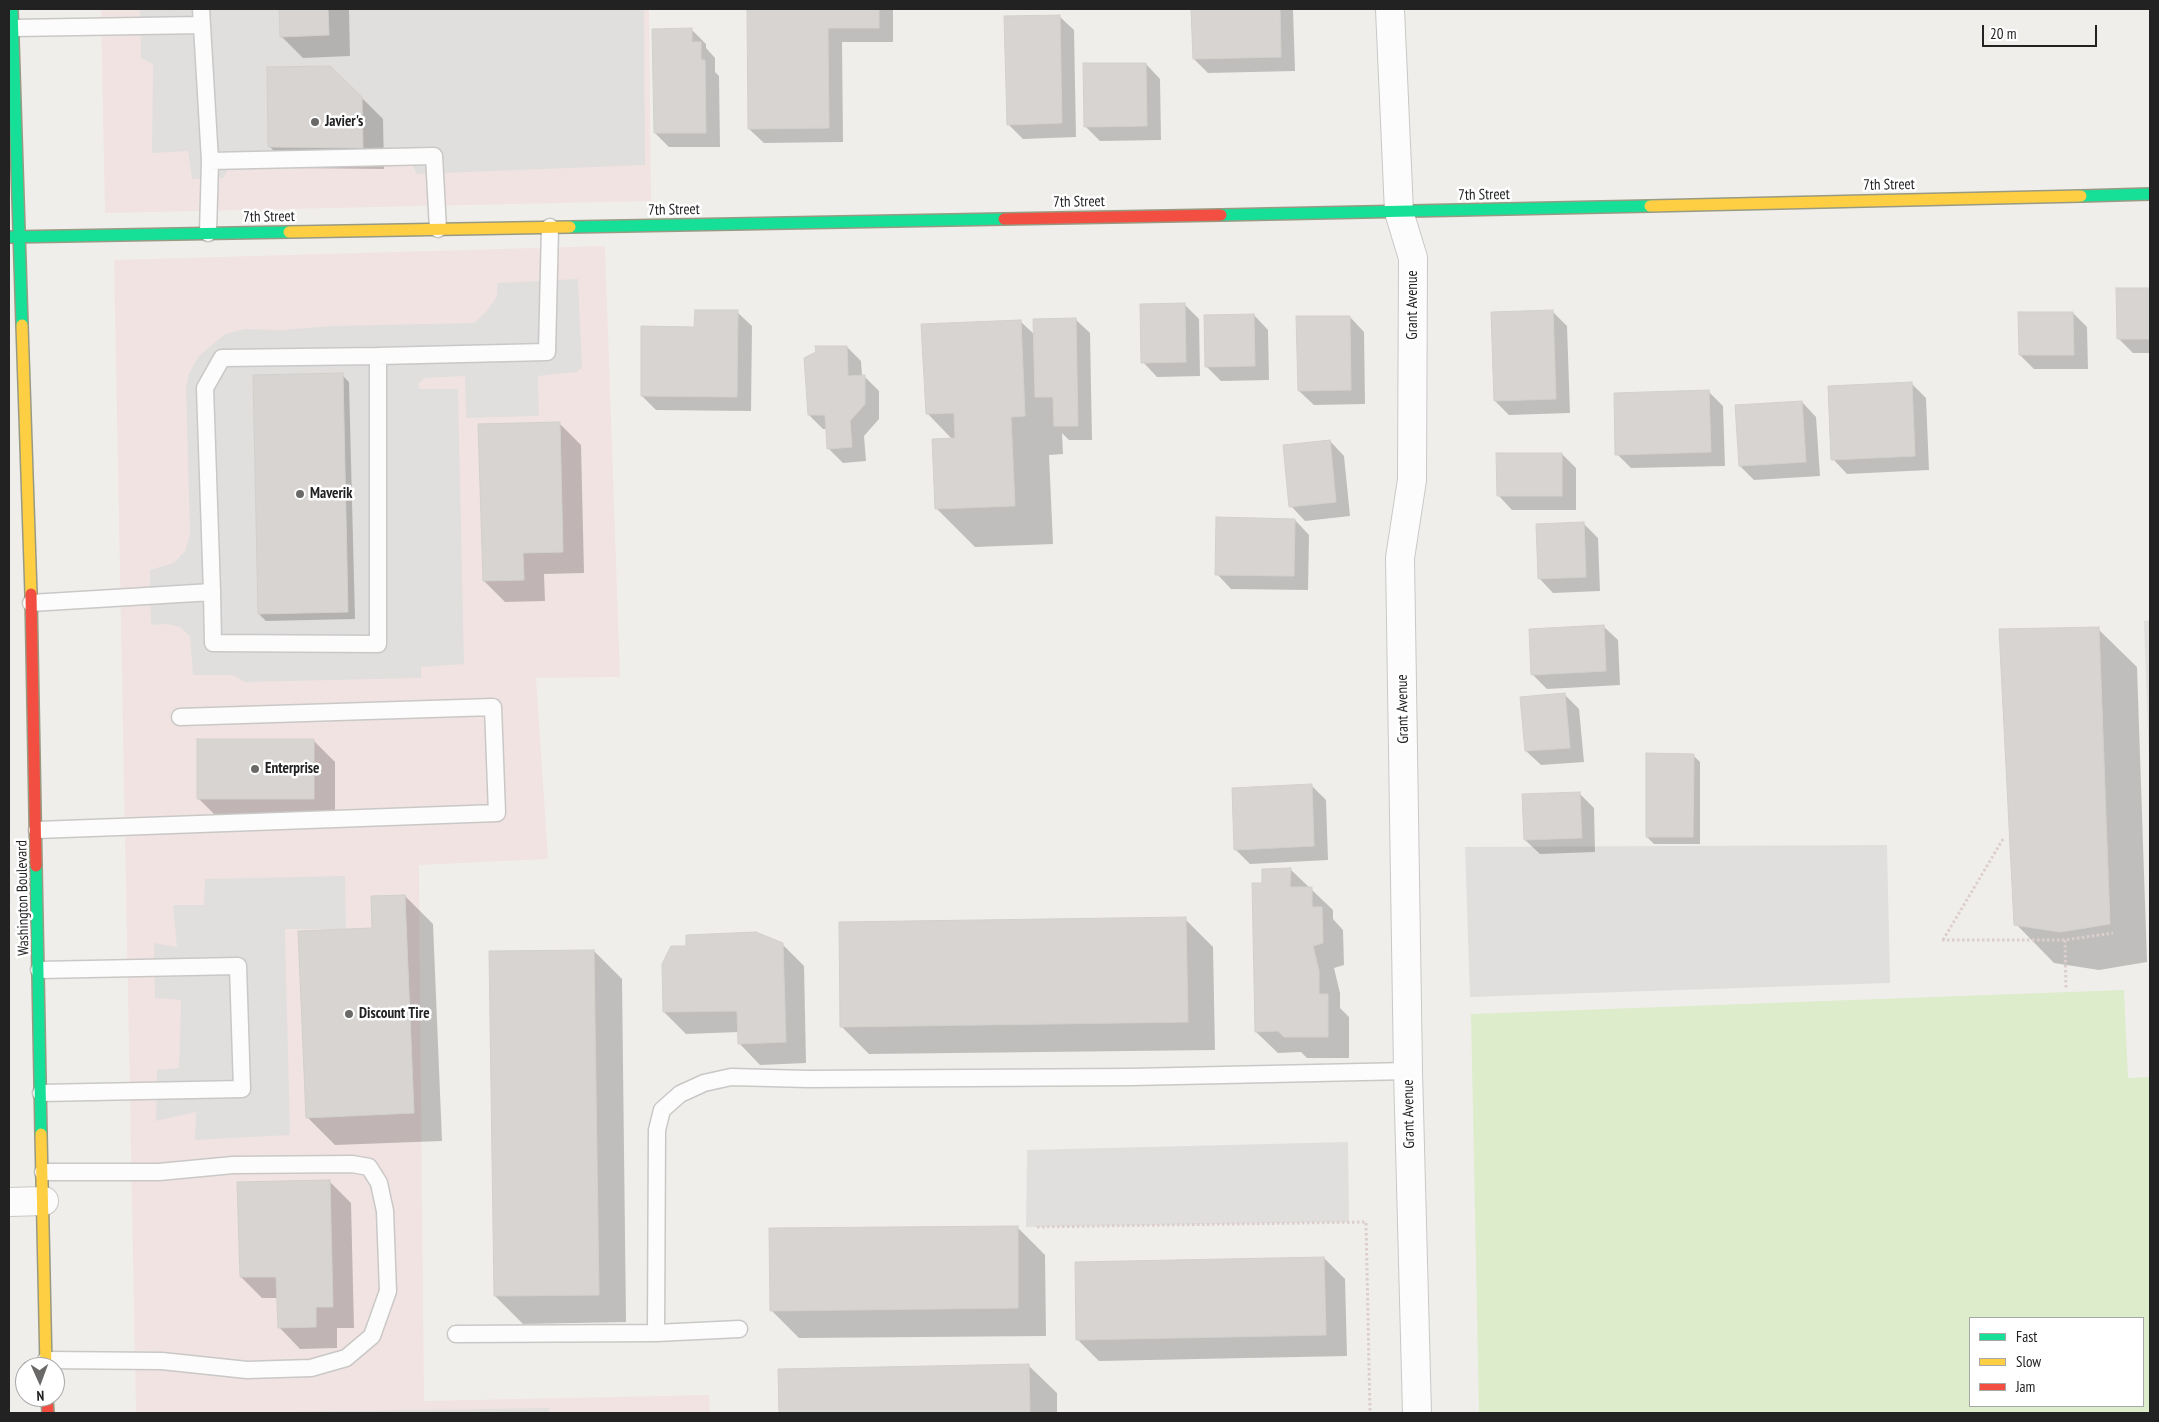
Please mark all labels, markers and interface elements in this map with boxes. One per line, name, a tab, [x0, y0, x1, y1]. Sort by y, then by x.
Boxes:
scale bar	[1984, 15, 2099, 47]
text: 20 m	[1990, 24, 2016, 43]
place label: Javier's	[325, 113, 363, 131]
marker: Javier's	[309, 116, 321, 128]
street label: 7th Street	[1863, 176, 1915, 194]
street label: 7th Street	[1458, 186, 1510, 204]
street label: 7th Street	[1053, 193, 1105, 211]
street label: 7th Street	[648, 201, 700, 219]
street label: 7th Street	[243, 208, 295, 226]
street label: Grant Avenue	[1404, 270, 1422, 340]
place label: Maverik	[310, 485, 352, 503]
marker: Maverik	[294, 488, 306, 500]
street label: Grant Avenue	[1393, 674, 1413, 744]
place label: Enterprise	[265, 760, 320, 778]
marker: Enterprise	[249, 763, 261, 775]
street label: Washington Boulevard	[13, 840, 33, 956]
place label: Discount Tire	[359, 1005, 430, 1023]
marker: Discount Tire	[343, 1008, 355, 1020]
street label: Grant Avenue	[1399, 1079, 1419, 1149]
legend	[1969, 1317, 2144, 1407]
text: Fast	[2016, 1327, 2037, 1346]
text: Slow	[2016, 1352, 2041, 1371]
north arrow	[15, 1357, 65, 1407]
text: Jam	[2016, 1377, 2035, 1396]
text: N	[36, 1387, 45, 1405]

